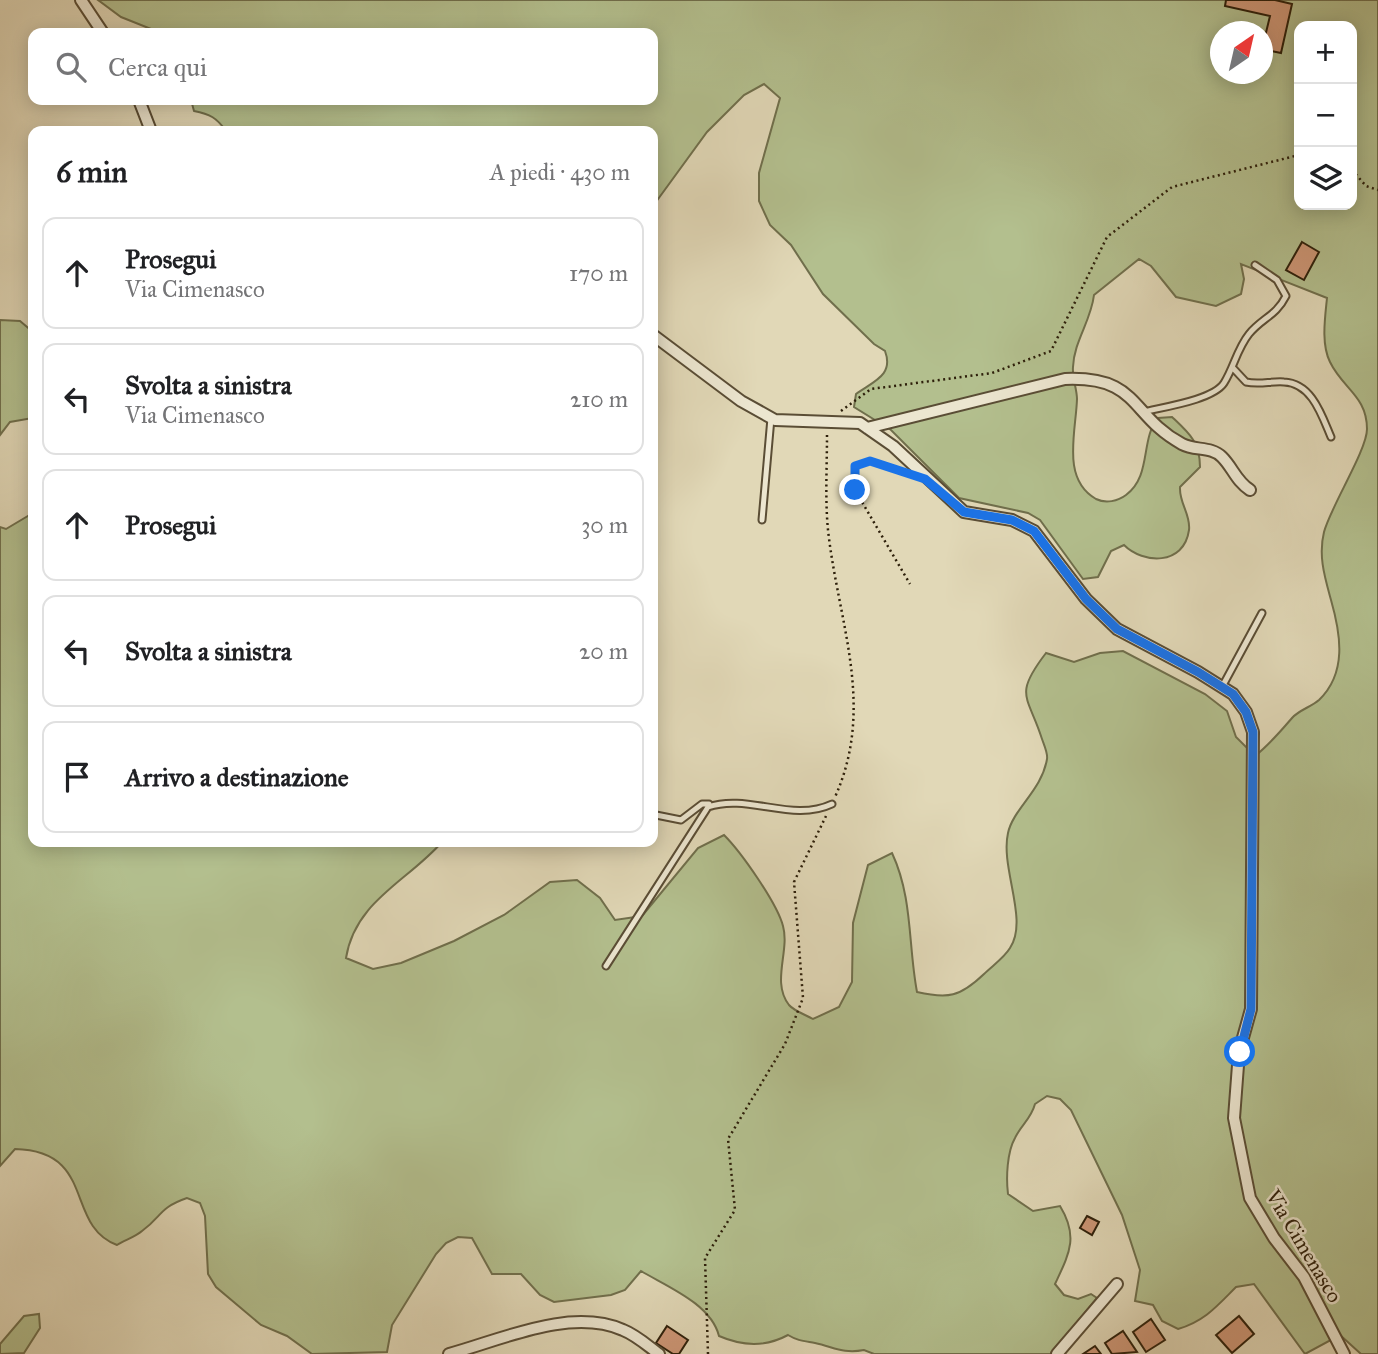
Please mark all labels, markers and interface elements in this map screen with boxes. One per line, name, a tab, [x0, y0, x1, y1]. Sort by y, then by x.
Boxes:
north arrow	[1210, 21, 1273, 84]
map controls	[1294, 21, 1357, 210]
button: +	[1294, 21, 1357, 84]
search box	[28, 28, 658, 105]
icon: search	[52, 48, 90, 86]
text: Cerca qui	[108, 51, 207, 83]
button: −	[1294, 84, 1357, 147]
button: layers	[1294, 147, 1357, 210]
text: 6 min	[56, 154, 128, 190]
text: A piedi · 430 m	[490, 158, 630, 186]
text: Prosegui	[125, 243, 216, 275]
icon: ahead	[58, 254, 96, 292]
text: 170 m	[569, 259, 628, 287]
text: Via Cimenasco	[125, 275, 265, 303]
text: Svolta a sinistra	[125, 369, 292, 401]
icon: left	[58, 380, 96, 418]
text: 210 m	[570, 385, 628, 413]
text: Via Cimenasco	[125, 401, 265, 429]
route end	[839, 474, 870, 505]
icon: ahead	[58, 506, 96, 544]
text: Prosegui	[125, 509, 216, 541]
text: 30 m	[581, 511, 628, 539]
icon: left	[58, 632, 96, 670]
text: Svolta a sinistra	[125, 635, 292, 667]
text: 20 m	[579, 637, 628, 665]
icon: arrive	[58, 758, 96, 796]
text: Arrivo a destinazione	[125, 761, 349, 793]
route start	[1224, 1036, 1255, 1067]
street label: Via Cimenasco	[1259, 1184, 1348, 1308]

